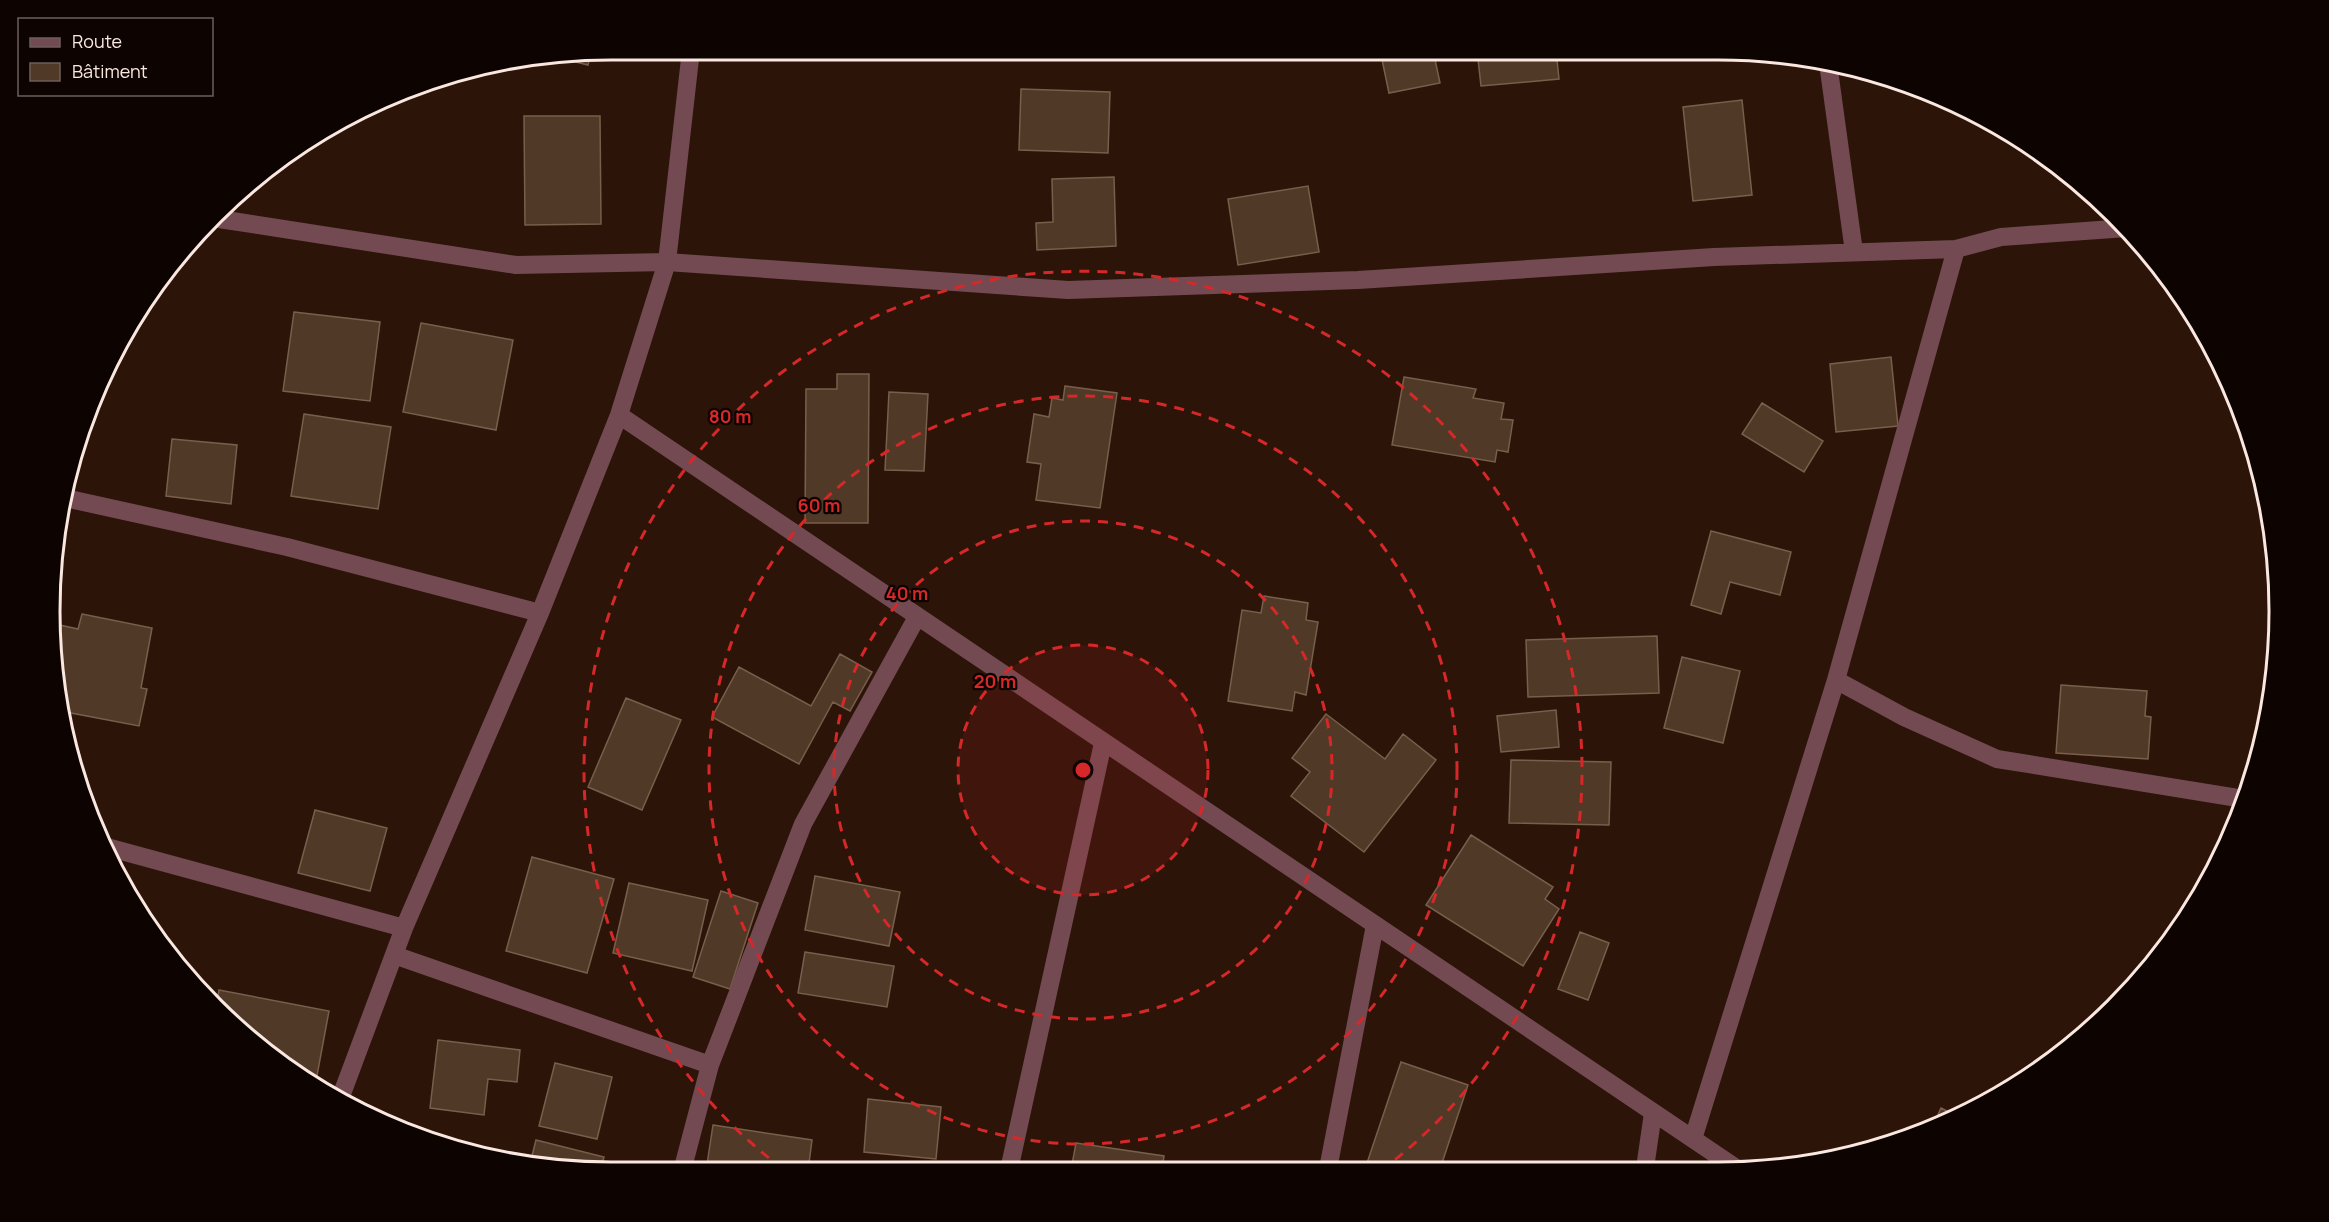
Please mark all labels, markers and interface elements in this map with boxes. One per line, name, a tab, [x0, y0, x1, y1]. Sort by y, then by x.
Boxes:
legend	[18, 18, 213, 96]
text: Route	[72, 29, 122, 53]
text: Bâtiment	[72, 59, 148, 83]
text: 80 m	[709, 404, 751, 428]
text: 60 m	[798, 493, 840, 517]
text: 40 m	[886, 581, 928, 605]
text: 20 m	[974, 669, 1016, 693]
centre of rings	[1073, 760, 1093, 780]

